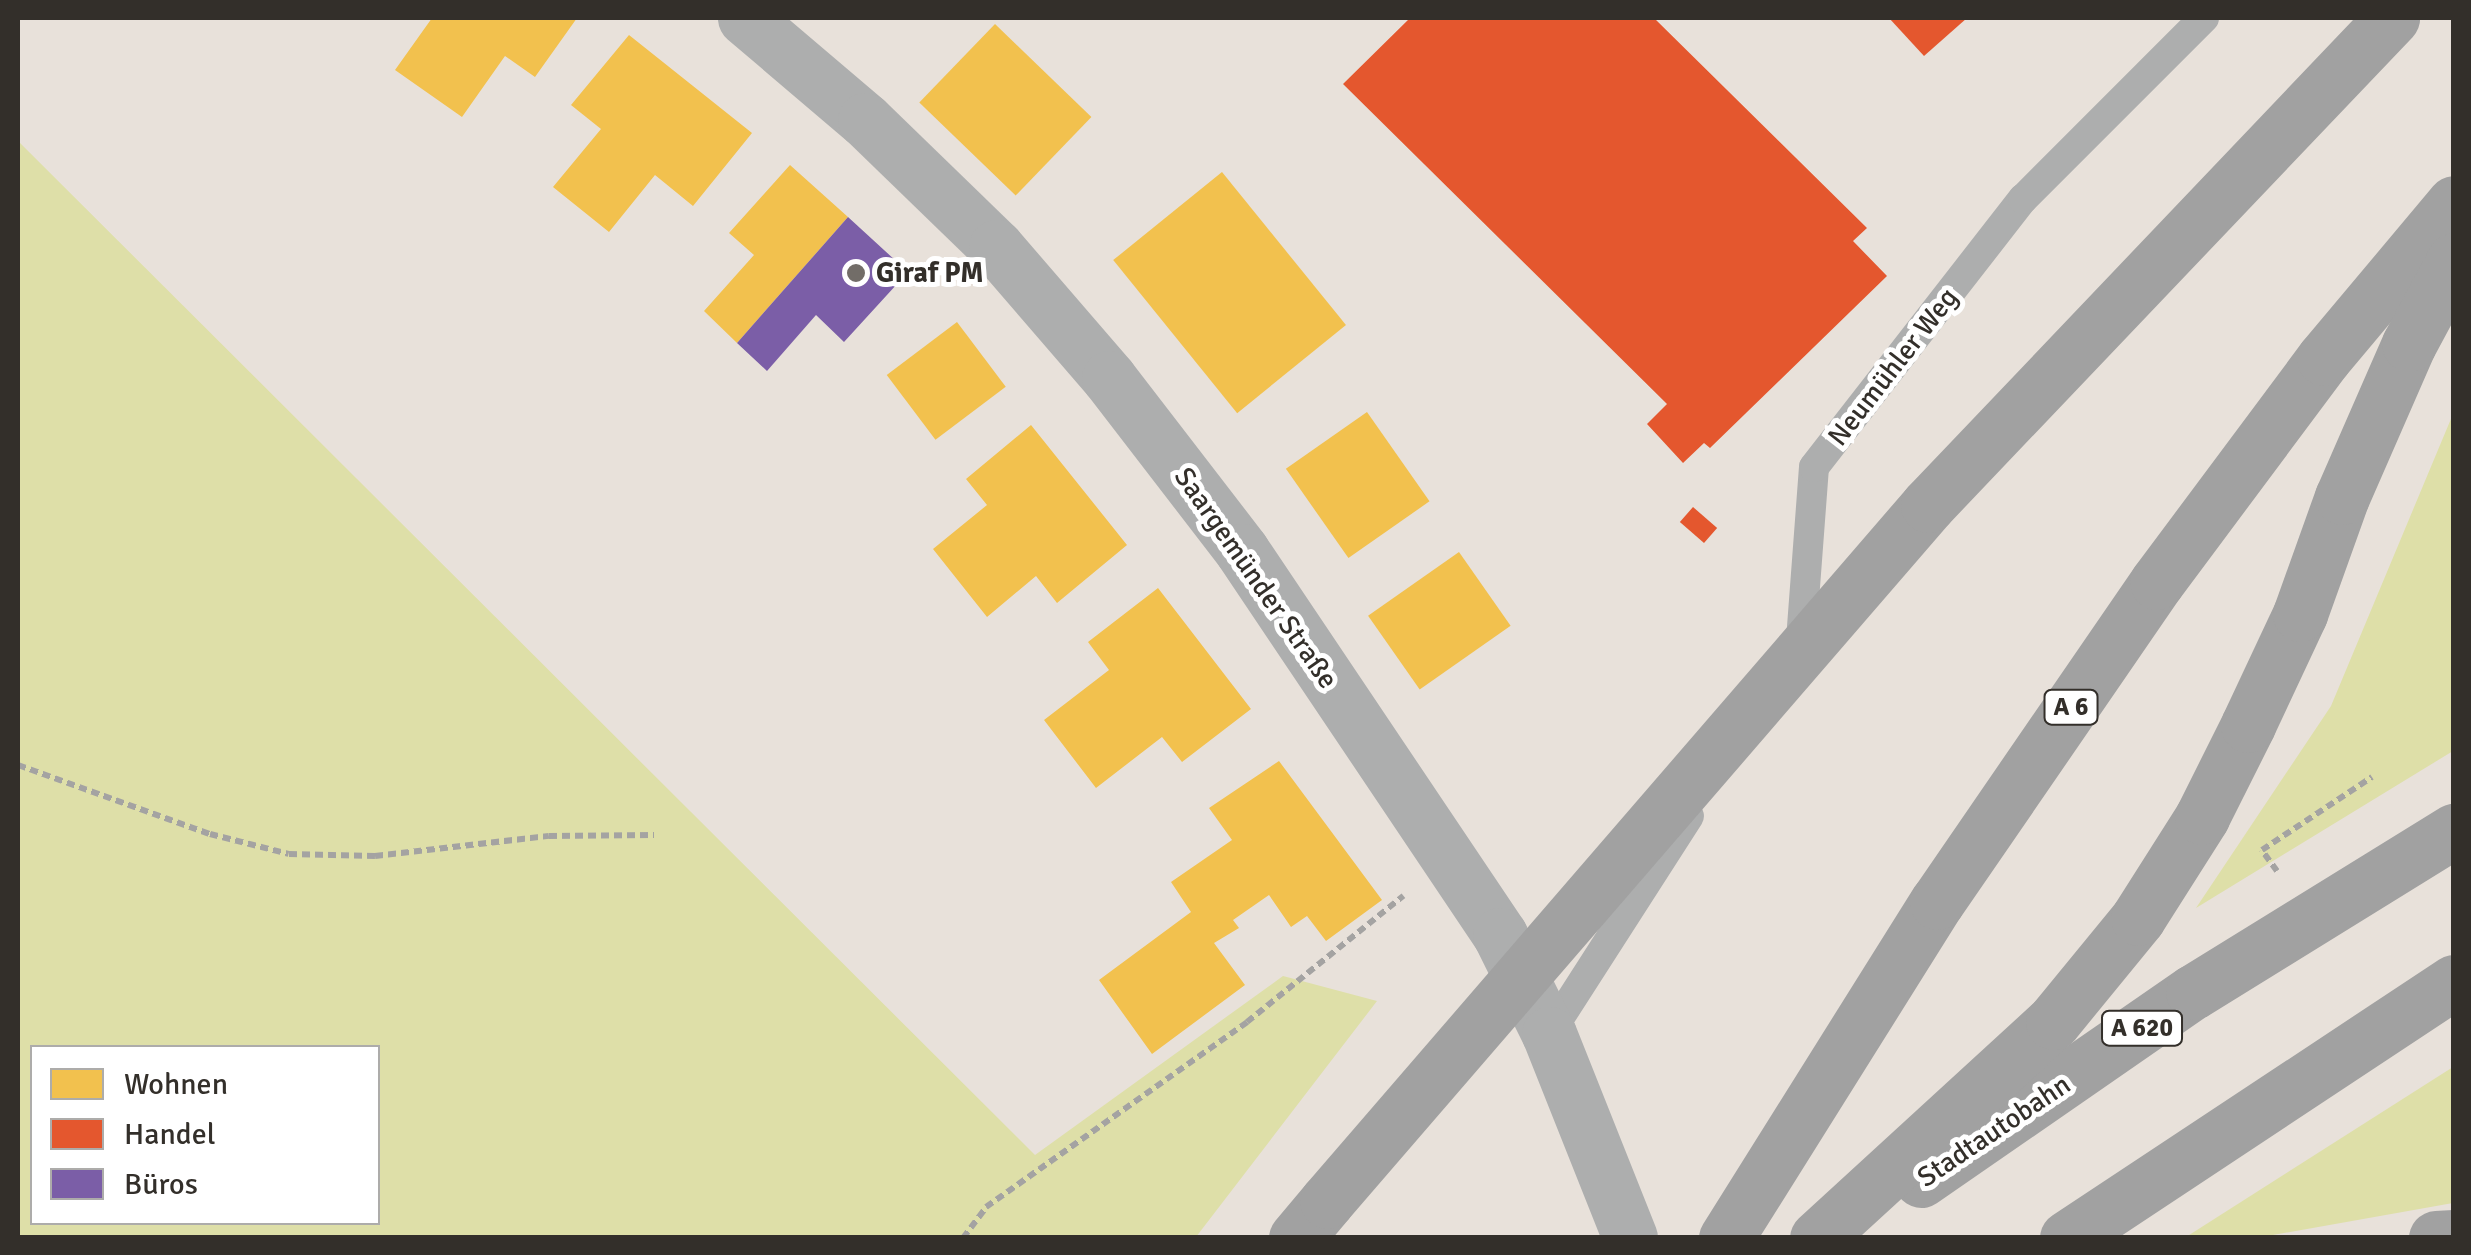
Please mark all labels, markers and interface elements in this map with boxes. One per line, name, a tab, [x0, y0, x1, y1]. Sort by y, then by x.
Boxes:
place label: Giraf PM	[876, 256, 984, 290]
marker: Giraf PM	[845, 262, 867, 284]
street label: Neumühler Weg	[1821, 281, 1965, 453]
street label: Saargemünder Straße	[1167, 461, 1345, 695]
road number: A 6	[2044, 687, 2098, 727]
road number: A 620	[2100, 1008, 2184, 1048]
legend	[30, 1045, 380, 1225]
text: Wohnen	[124, 1066, 228, 1103]
street label: Stadtautobahn	[1911, 1068, 2077, 1194]
text: Handel	[124, 1116, 216, 1153]
text: Büros	[124, 1166, 198, 1203]

